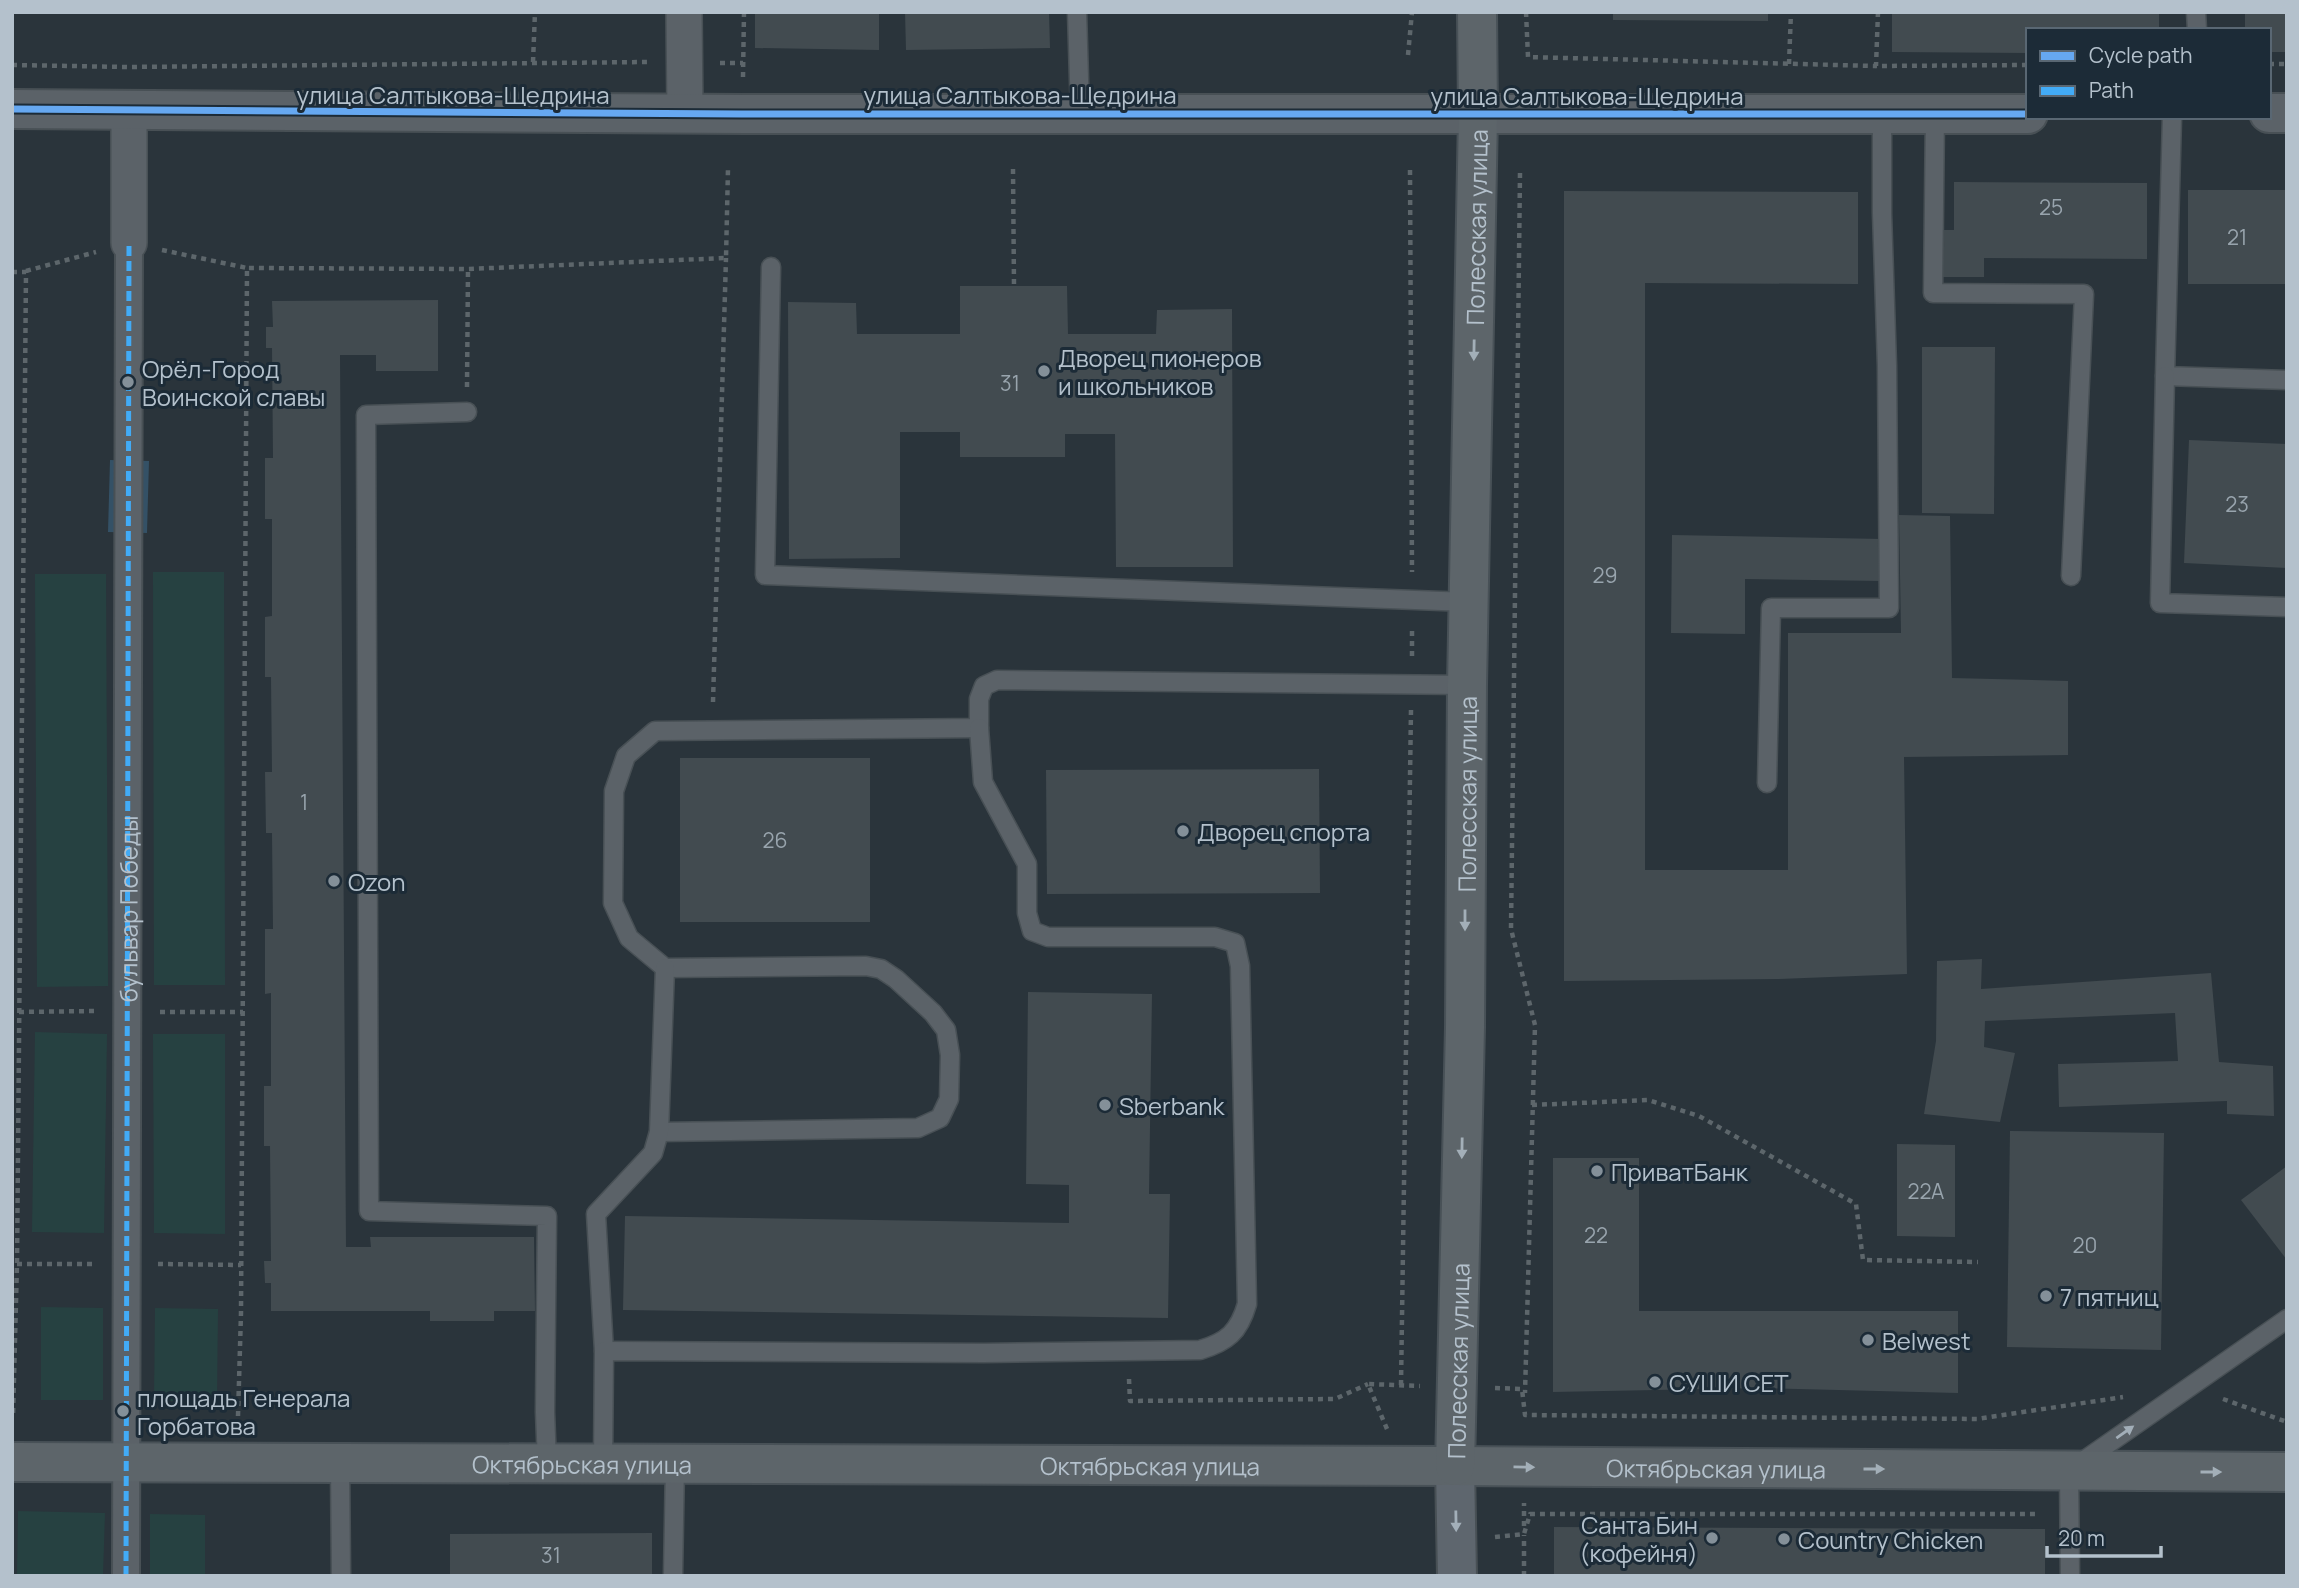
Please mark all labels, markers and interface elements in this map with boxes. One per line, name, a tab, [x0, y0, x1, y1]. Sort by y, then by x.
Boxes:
legend	[2026, 28, 2271, 119]
text: Cycle path	[2089, 41, 2192, 69]
text: Path	[2089, 76, 2134, 104]
street label: улица Салтыкова-Щедрина	[296, 78, 610, 111]
street label: улица Салтыкова-Щедрина	[863, 78, 1177, 111]
street label: улица Салтыкова-Щедрина	[1430, 79, 1744, 112]
street label: Полесская улица	[1457, 129, 1494, 326]
house number: 25	[2039, 193, 2063, 221]
house number: 21	[2227, 223, 2247, 251]
one-way arrow	[1468, 339, 1479, 361]
place label: Дворец пионеров и школьников	[1058, 341, 1262, 402]
place label: Орёл-Город Воинской славы	[142, 352, 325, 413]
marker: Дворец пионеров и школьников	[1036, 363, 1052, 379]
house number: 31	[1000, 369, 1020, 397]
marker: Орёл-Город Воинской славы	[120, 374, 136, 390]
house number: 23	[2225, 490, 2249, 518]
house number: 29	[1592, 561, 1618, 589]
street label: Полесская улица	[1449, 696, 1483, 892]
house number: 1	[300, 788, 308, 816]
place label: Дворец спорта	[1197, 815, 1370, 848]
street label: бульвар Победы	[111, 816, 144, 1002]
marker: Дворец спорта	[1175, 823, 1191, 839]
house number: 26	[762, 826, 788, 854]
place label: Ozon	[348, 865, 406, 898]
marker: Ozon	[326, 873, 342, 889]
one-way arrow	[1459, 910, 1471, 932]
place label: Sberbank	[1119, 1089, 1225, 1122]
marker: Sberbank	[1097, 1097, 1113, 1113]
one-way arrow	[1456, 1137, 1468, 1159]
place label: ПриватБанк	[1611, 1155, 1749, 1188]
marker: ПриватБанк	[1589, 1163, 1605, 1179]
house number: 22А	[1908, 1177, 1944, 1205]
house number: 22	[1584, 1221, 1608, 1249]
house number: 20	[2073, 1231, 2097, 1259]
street label: Полесская улица	[1439, 1263, 1476, 1459]
place label: 7 пятниц	[2060, 1280, 2159, 1313]
marker: 7 пятниц	[2038, 1288, 2054, 1304]
place label: Belwest	[1882, 1324, 1971, 1357]
marker: Belwest	[1860, 1332, 1876, 1348]
place label: СУШИ СЕТ	[1669, 1366, 1789, 1399]
marker: СУШИ СЕТ	[1647, 1374, 1663, 1390]
place label: площадь Генерала Горбатова	[137, 1381, 350, 1442]
marker: площадь Генерала Горбатова	[115, 1403, 131, 1419]
one-way arrow	[2116, 1425, 2134, 1439]
street label: Октябрьская улица	[472, 1447, 692, 1480]
street label: Октябрьская улица	[1040, 1448, 1260, 1482]
street label: Октябрьская улица	[1606, 1451, 1826, 1485]
one-way arrow	[1513, 1461, 1535, 1472]
one-way arrow	[1863, 1463, 1885, 1475]
one-way arrow	[2200, 1466, 2222, 1478]
place label: Санта Бин (кофейня)	[1579, 1508, 1698, 1569]
one-way arrow	[1451, 1510, 1462, 1532]
scale bar	[2047, 1514, 2161, 1558]
place label: Country Chicken	[1798, 1523, 1983, 1556]
text: 20 m	[2058, 1524, 2105, 1552]
marker: Санта Бин (кофейня)	[1704, 1530, 1720, 1546]
marker: Country Chicken	[1776, 1531, 1792, 1547]
house number: 31	[541, 1541, 561, 1569]

